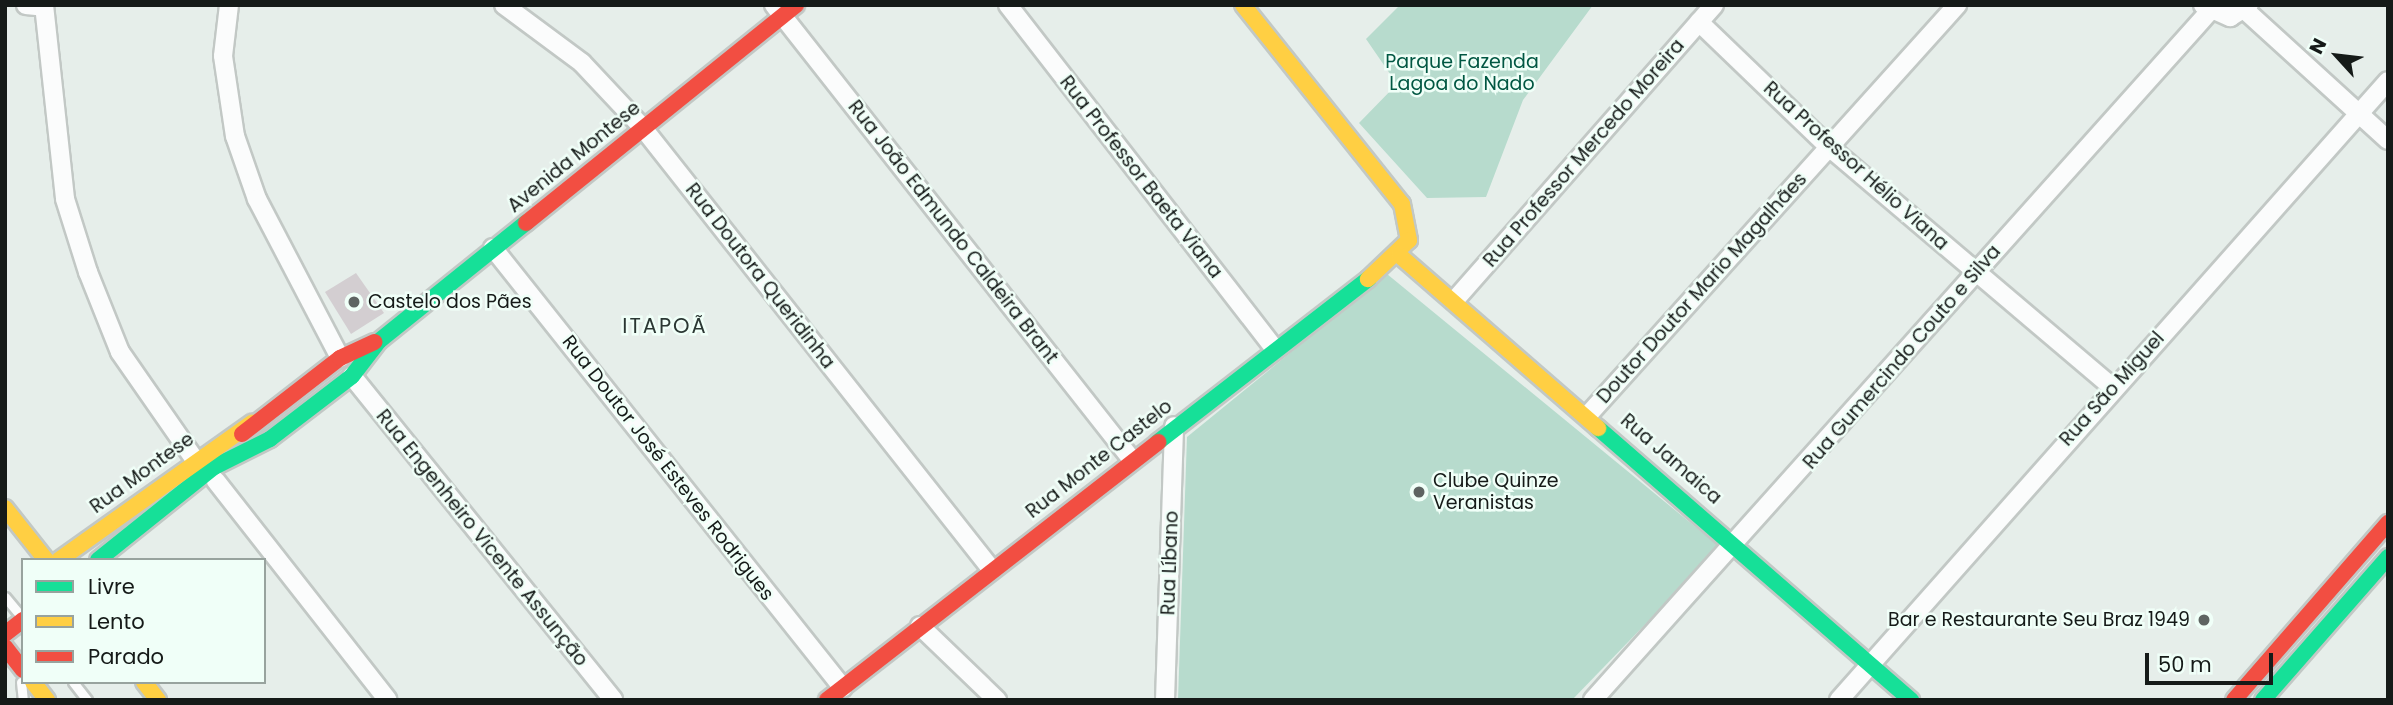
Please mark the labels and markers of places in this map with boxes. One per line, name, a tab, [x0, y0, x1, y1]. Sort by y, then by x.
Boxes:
place label: Castelo dos Pães	[368, 291, 532, 313]
marker: Castelo dos Pães	[346, 294, 362, 310]
place label: Clube Quinze Veranistas	[1433, 470, 1559, 514]
marker: Clube Quinze Veranistas	[1411, 484, 1427, 500]
place label: Bar e Restaurante Seu Braz 1949	[1888, 609, 2190, 631]
marker: Bar e Restaurante Seu Braz 1949	[2196, 612, 2212, 628]

